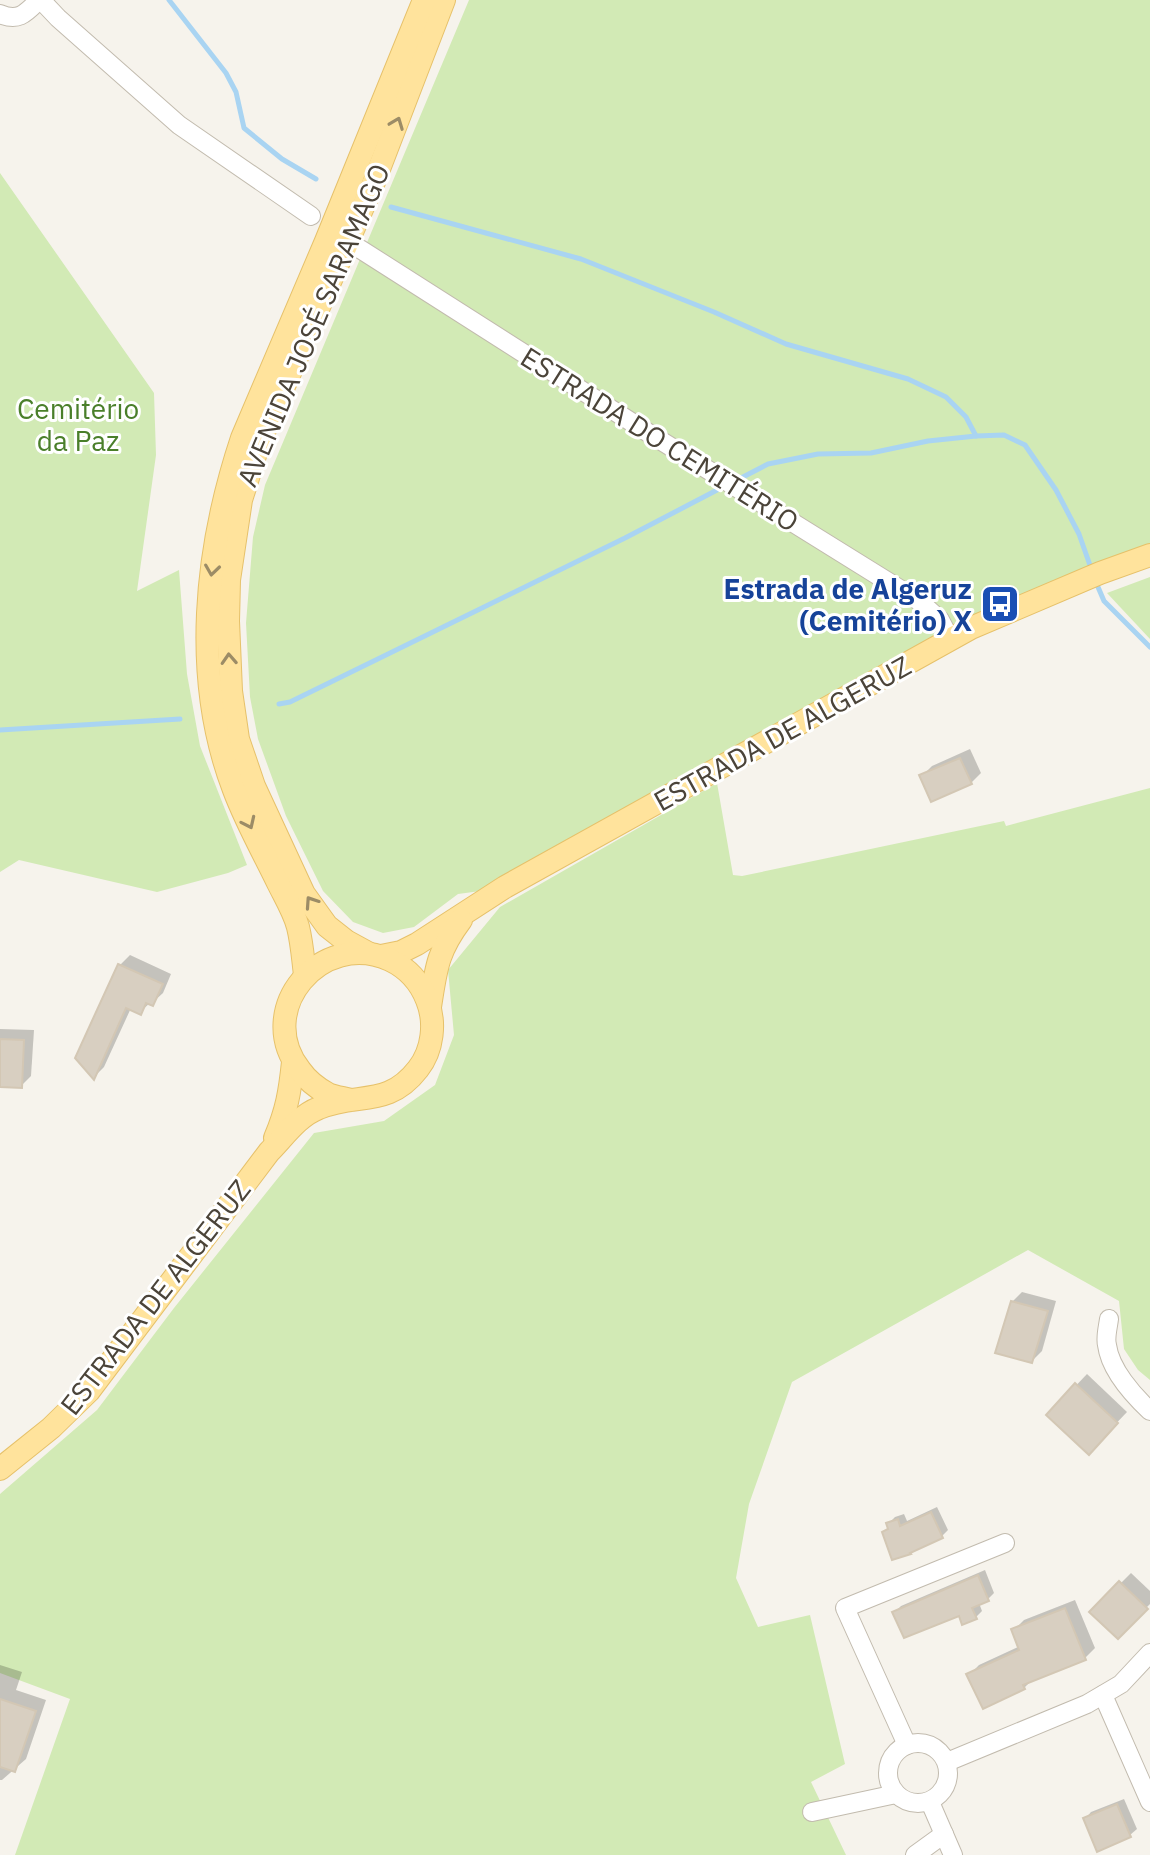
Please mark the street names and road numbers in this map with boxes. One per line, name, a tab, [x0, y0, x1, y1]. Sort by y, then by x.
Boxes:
street label: AVENIDA JOSÉ SARAMAGO	[228, 158, 398, 492]
street label: ESTRADA DO CEMITÉRIO	[514, 338, 806, 540]
street label: ESTRADA DE ALGERUZ	[647, 647, 917, 819]
street label: ESTRADA DE ALGERUZ	[52, 1172, 258, 1422]

